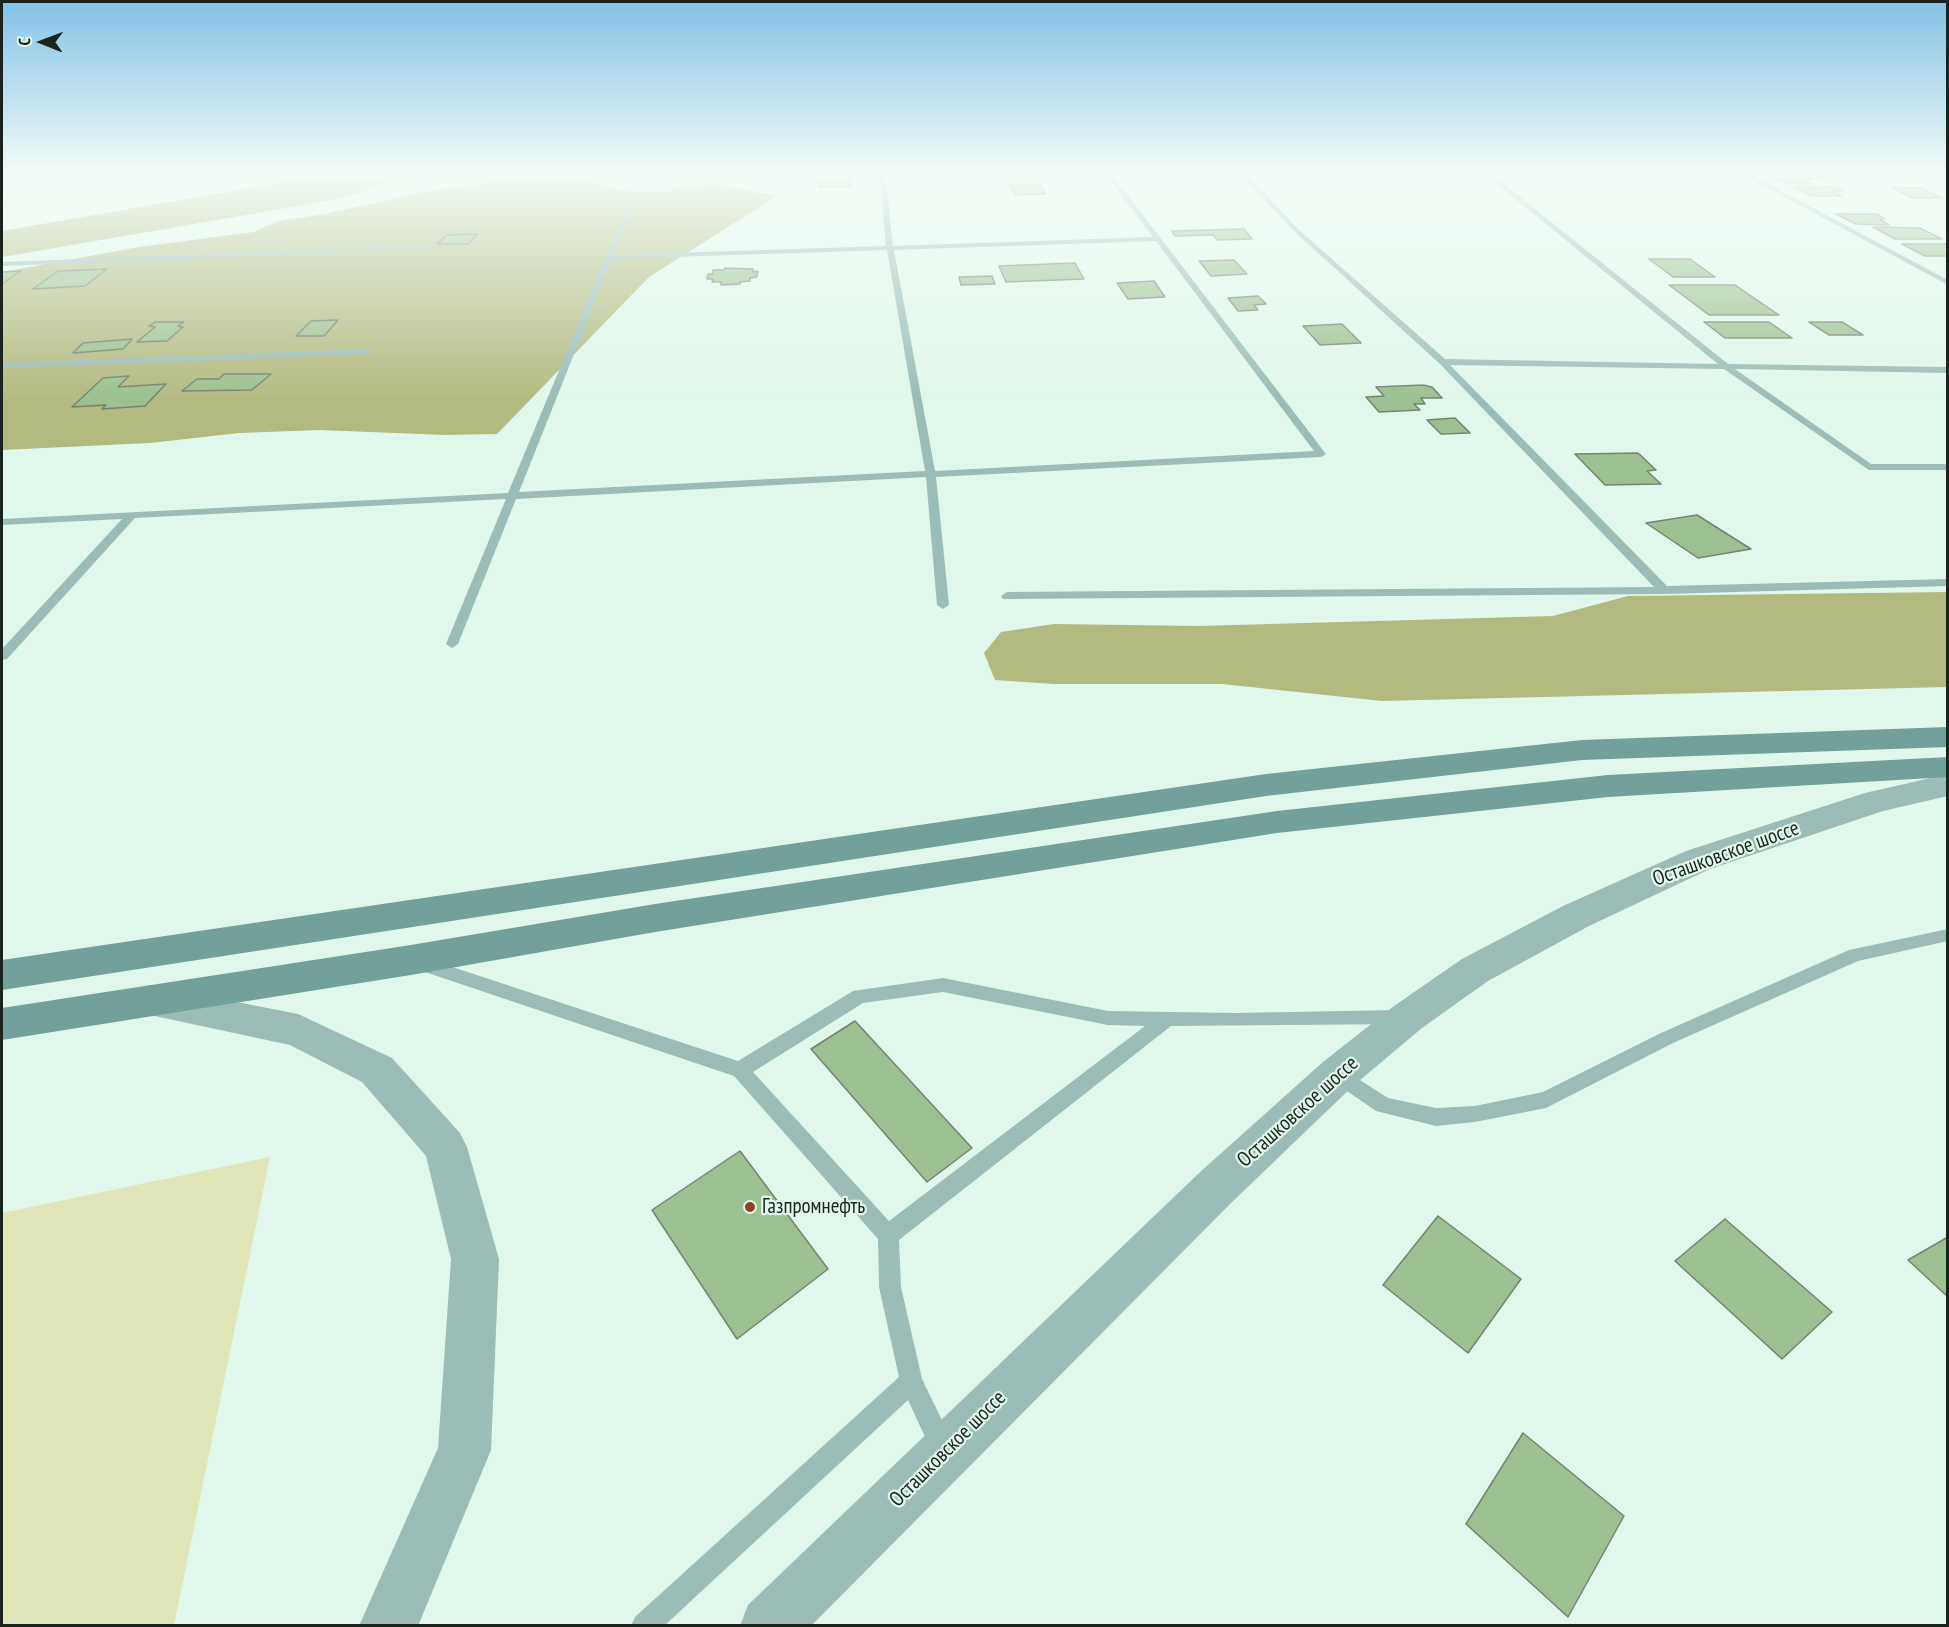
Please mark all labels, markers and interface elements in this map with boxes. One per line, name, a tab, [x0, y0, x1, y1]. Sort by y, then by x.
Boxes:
north arrow	[12, 12, 72, 72]
text: С	[14, 38, 34, 46]
street label: Осташковское шоссе	[1649, 816, 1803, 892]
street label: Осташковское шоссе	[1232, 1051, 1364, 1173]
place label: Газпромнефть	[762, 1194, 865, 1220]
marker: Газпромнефть	[743, 1200, 757, 1214]
street label: Осташковское шоссе	[885, 1386, 1011, 1512]

